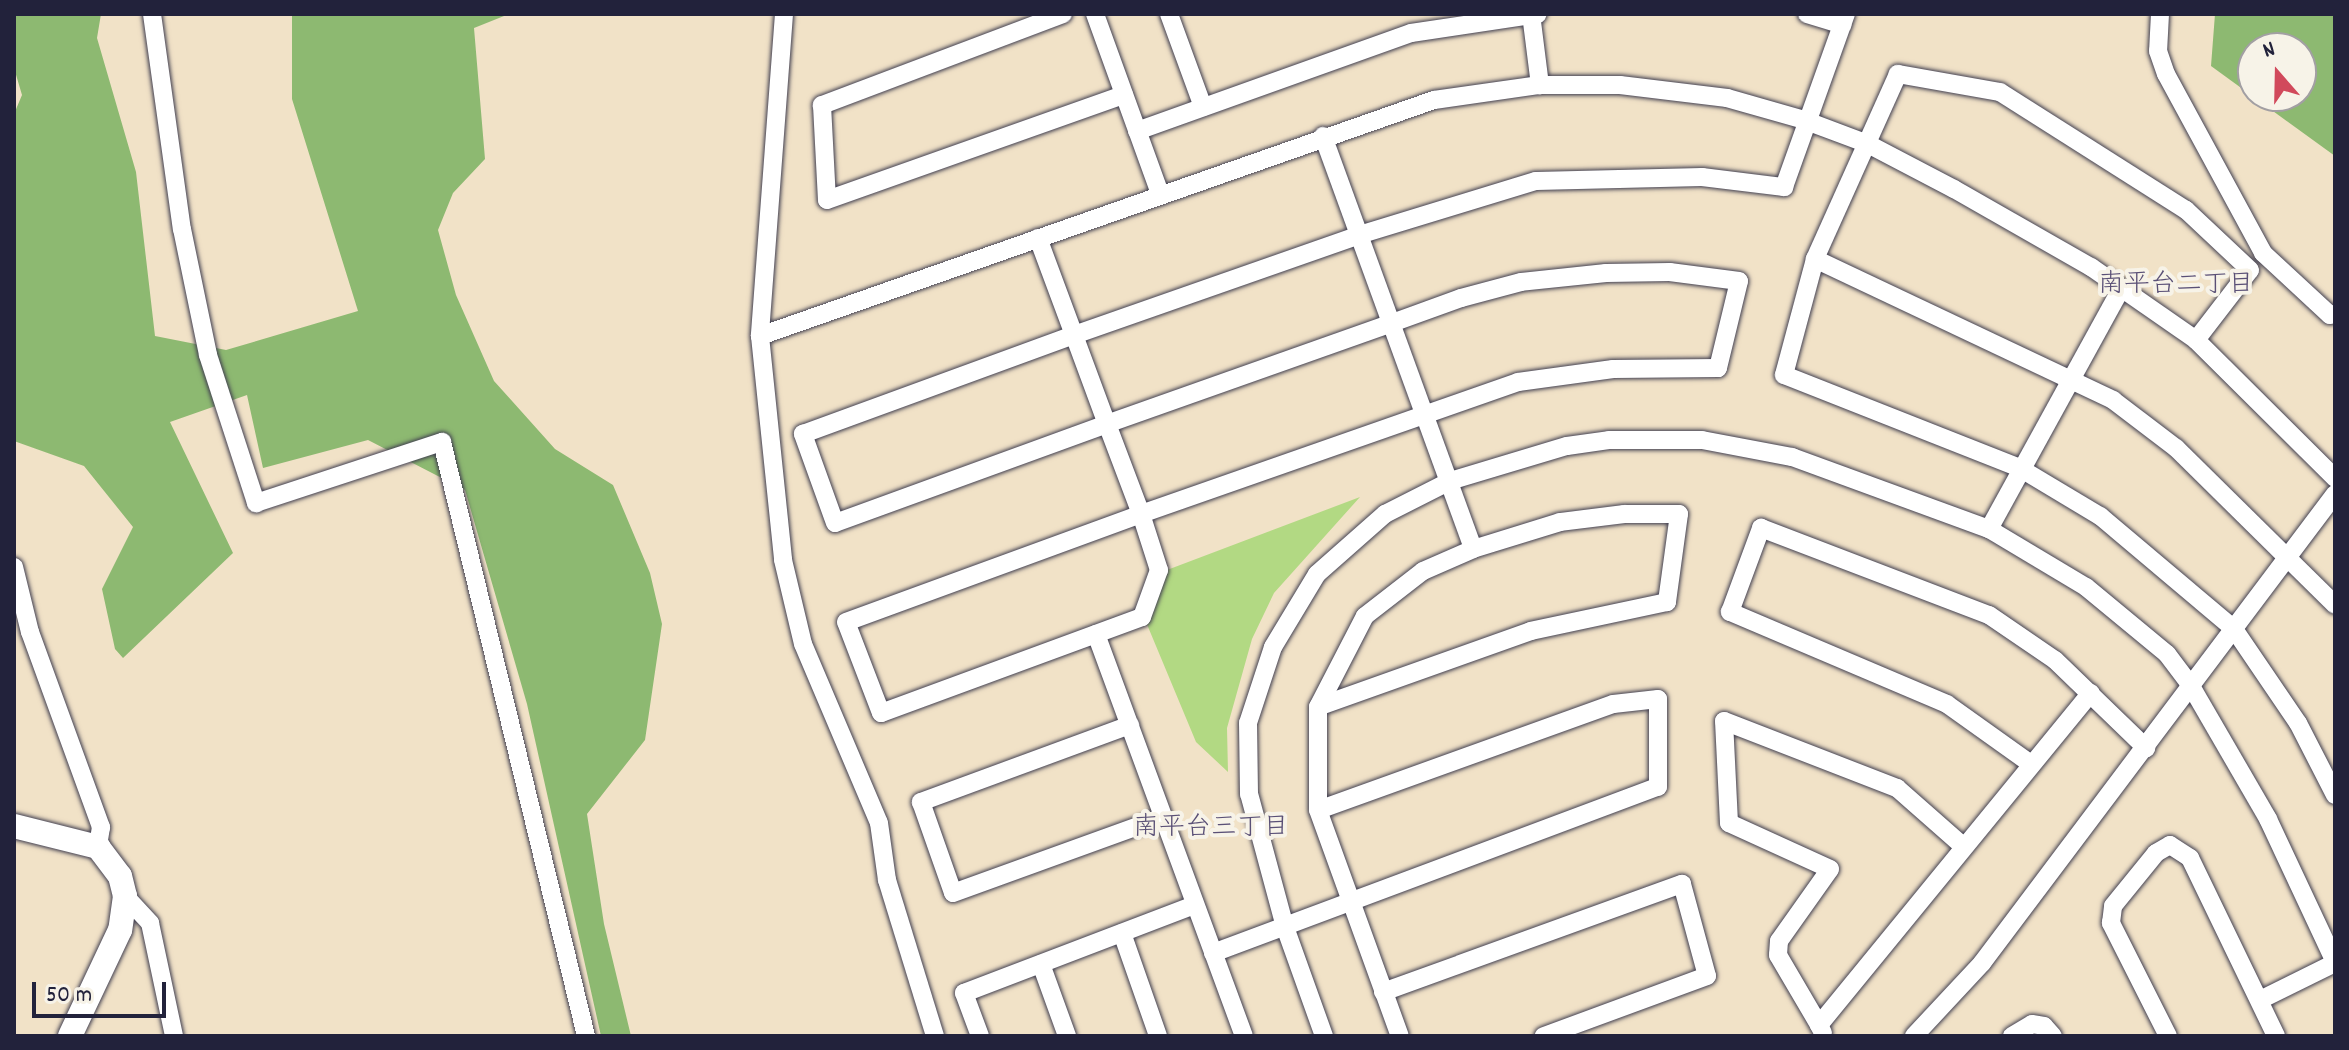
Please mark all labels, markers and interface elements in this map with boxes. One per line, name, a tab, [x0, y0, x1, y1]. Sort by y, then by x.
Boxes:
north arrow	[2237, 32, 2317, 112]
text: N	[2259, 34, 2280, 67]
district label: 南平台二丁目	[2098, 270, 2254, 302]
district label: 南平台三丁目	[1133, 813, 1289, 845]
scale bar	[36, 966, 170, 1016]
text: 50 m	[46, 979, 92, 1013]

